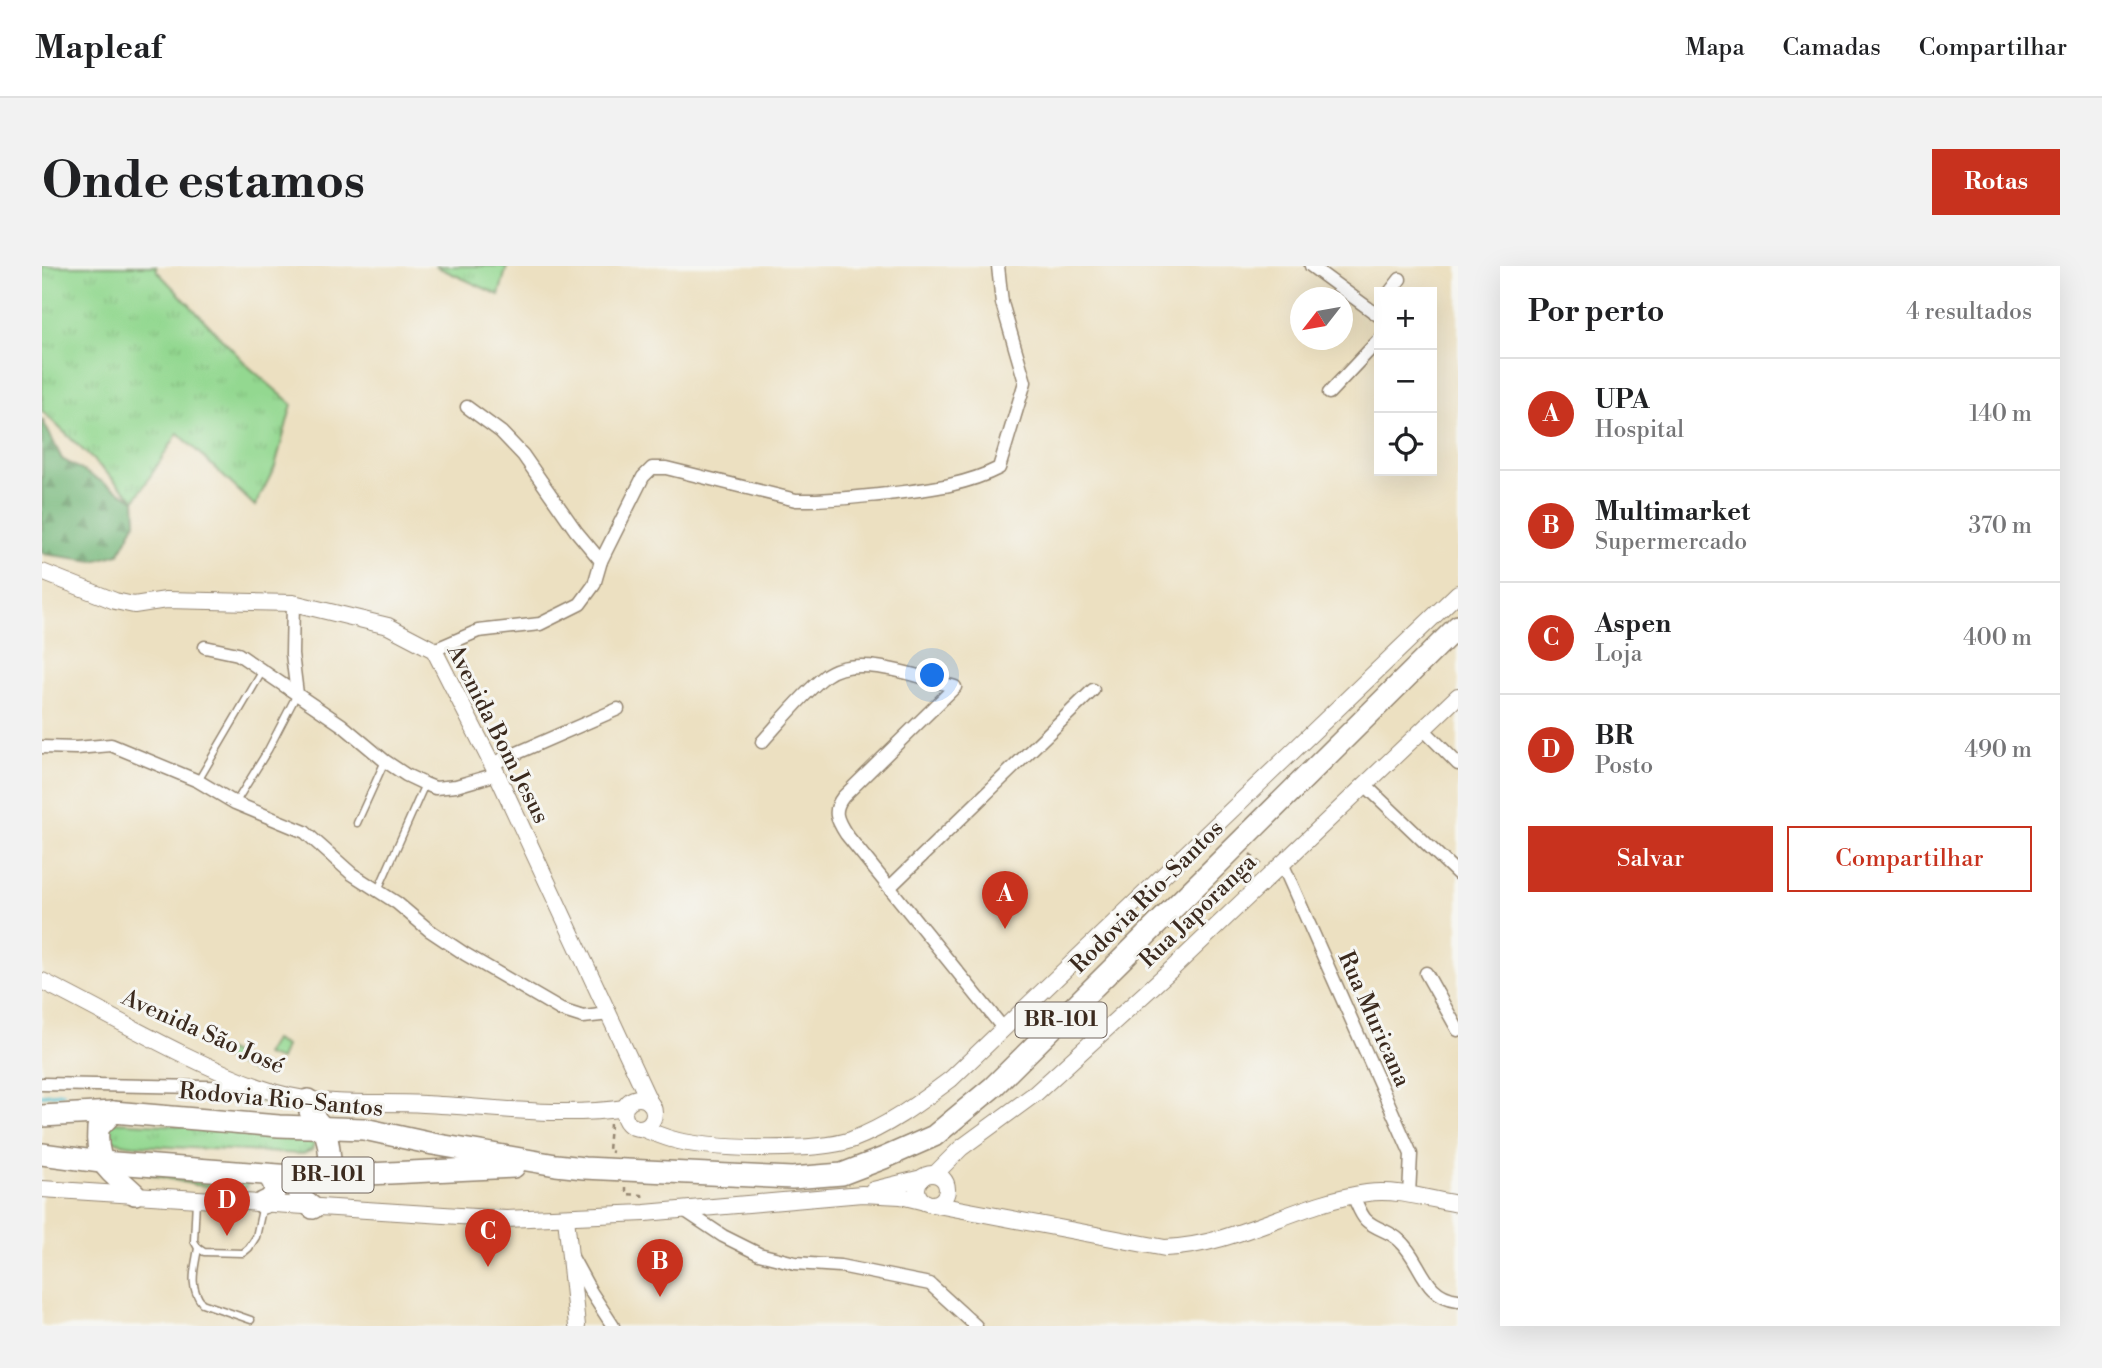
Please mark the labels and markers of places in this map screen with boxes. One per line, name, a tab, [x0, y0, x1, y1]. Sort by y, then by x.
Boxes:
pin: A	[982, 871, 1028, 929]
pin: D	[204, 1178, 250, 1236]
pin: C	[465, 1209, 511, 1267]
pin: B	[637, 1239, 683, 1297]

